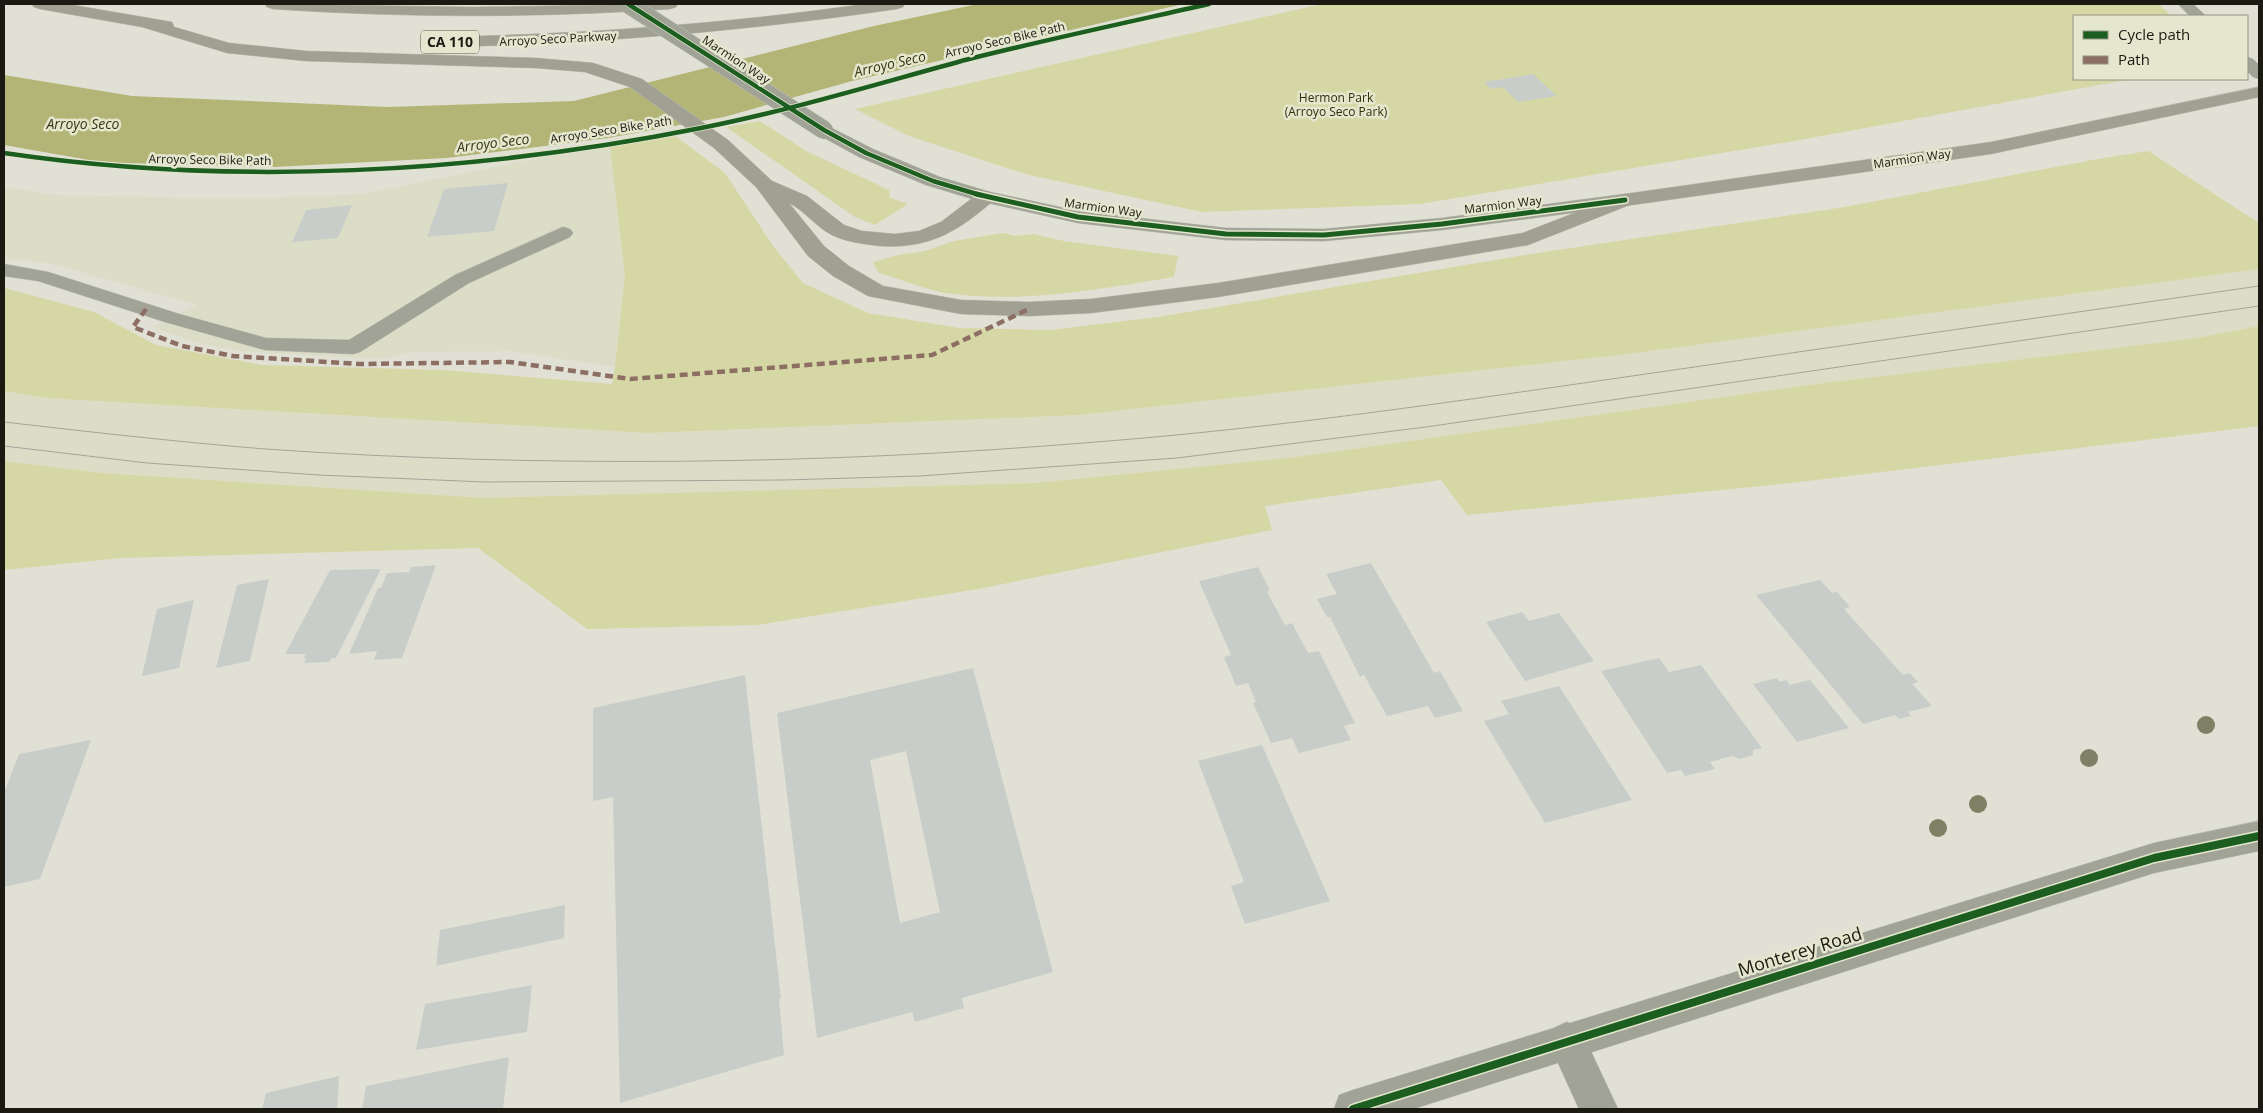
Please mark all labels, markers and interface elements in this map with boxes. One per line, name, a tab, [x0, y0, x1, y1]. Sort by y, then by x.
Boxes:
legend	[2073, 15, 2248, 80]
street label: Arroyo Seco Bike Path	[943, 17, 1067, 62]
text: Cycle path	[2118, 24, 2190, 44]
street label: Arroyo Seco Parkway	[499, 27, 618, 50]
road number: CA 110	[421, 31, 479, 54]
street label: Marmion Way	[699, 31, 774, 88]
water label: Arroyo Seco	[851, 46, 928, 81]
text: Path	[2118, 49, 2150, 69]
park label: Hermon Park (Arroyo Seco Park)	[1285, 89, 1388, 120]
street label: Arroyo Seco Bike Path	[549, 112, 673, 148]
water label: Arroyo Seco	[45, 114, 120, 133]
water label: Arroyo Seco	[455, 129, 530, 157]
street label: Marmion Way	[1872, 145, 1953, 172]
street label: Arroyo Seco Bike Path	[148, 150, 272, 169]
street label: Marmion Way	[1463, 191, 1544, 218]
street label: Marmion Way	[1063, 194, 1144, 221]
street label: Monterey Road	[1735, 921, 1865, 981]

